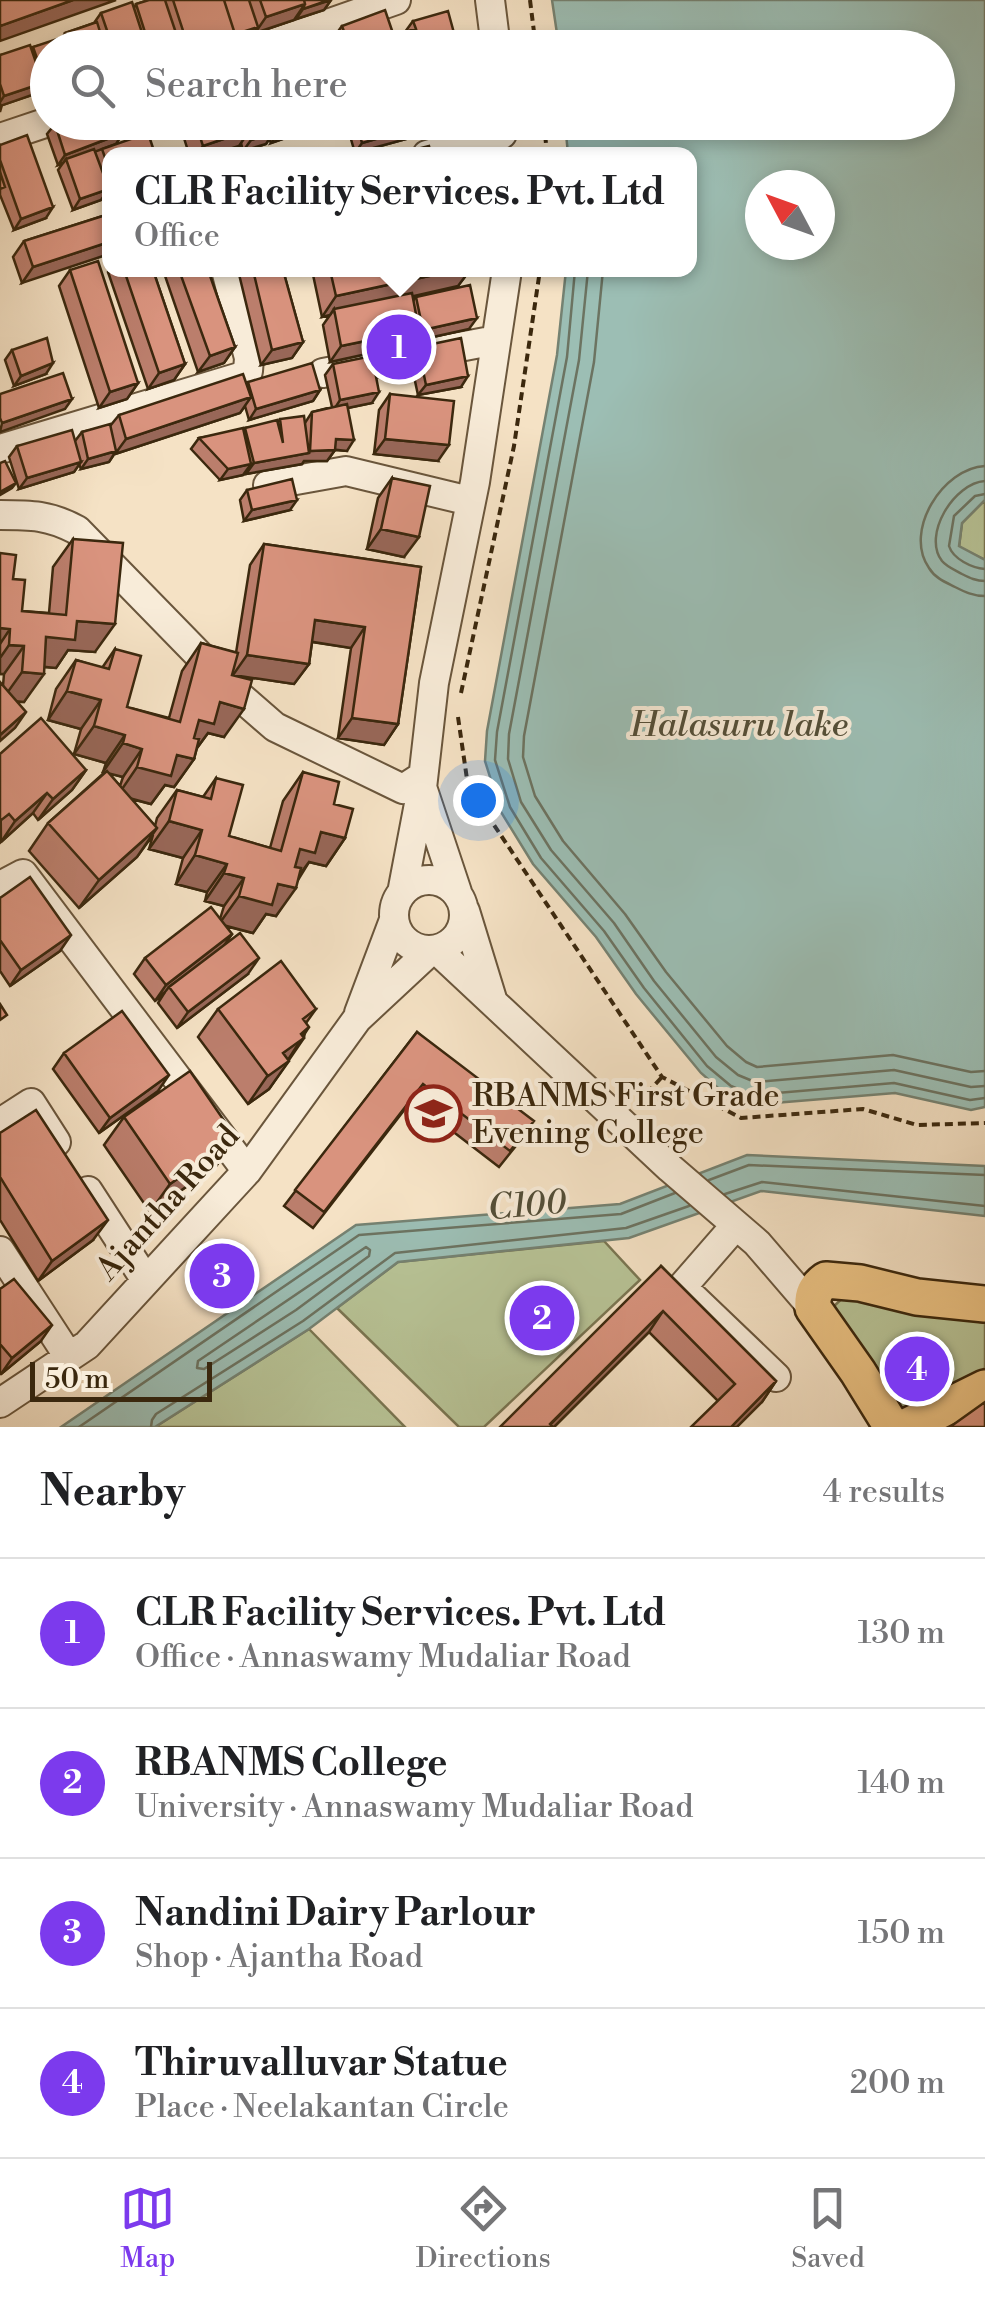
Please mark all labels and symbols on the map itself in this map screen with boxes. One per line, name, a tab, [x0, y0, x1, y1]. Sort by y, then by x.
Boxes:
north arrow	[745, 170, 835, 260]
pin: 1	[366, 310, 432, 384]
water label: Halasuru lake	[629, 704, 848, 747]
your location	[453, 775, 504, 826]
place label: RBANMS First Grade Evening College	[472, 1076, 780, 1153]
school or university icon: RBANMS First Grade Evening College	[403, 1083, 463, 1143]
street label: Ajantha Road	[87, 1117, 248, 1289]
water label: C100	[486, 1181, 569, 1230]
pin: 3	[190, 1238, 254, 1314]
pin: 2	[510, 1280, 574, 1356]
pin: 4	[884, 1332, 950, 1406]
scale bar	[30, 1357, 212, 1402]

